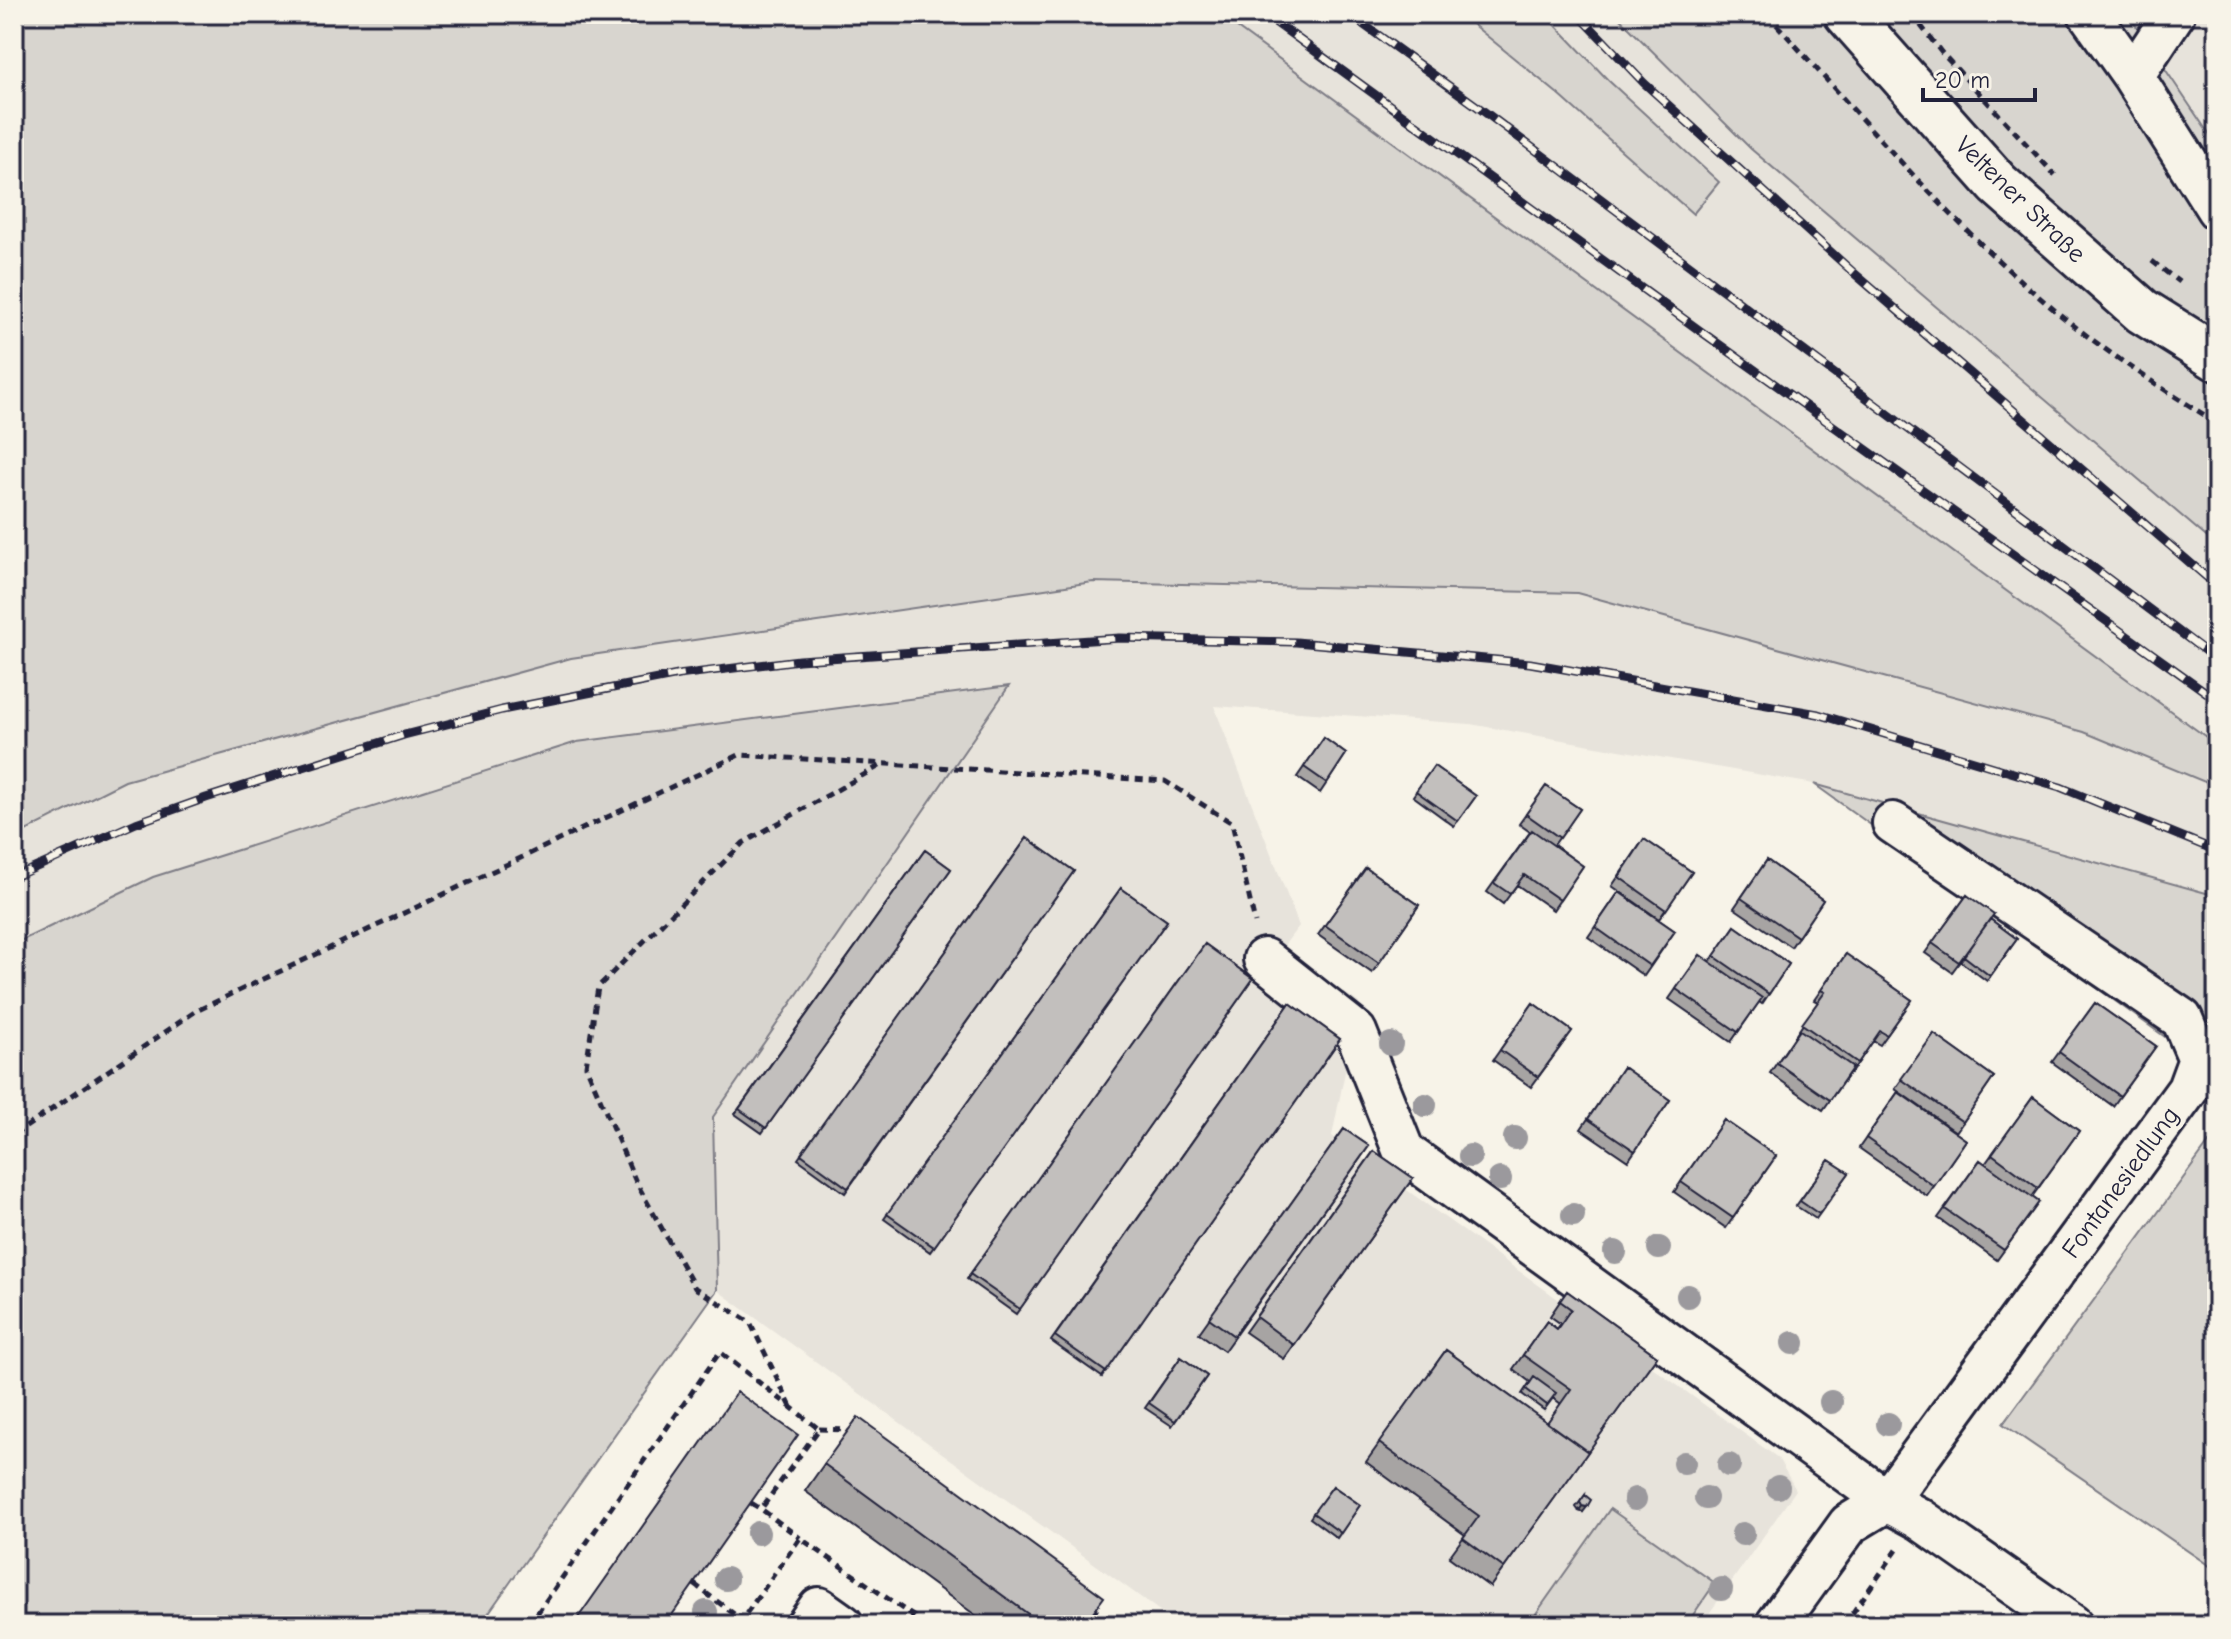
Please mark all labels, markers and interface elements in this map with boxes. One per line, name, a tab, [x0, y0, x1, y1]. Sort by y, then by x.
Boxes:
scale bar	[1923, 52, 2035, 102]
text: 20 m	[1935, 66, 1990, 94]
street label: Veltener Straße	[1949, 130, 2091, 269]
street label: Fontanesiedlung	[2056, 1101, 2186, 1264]

